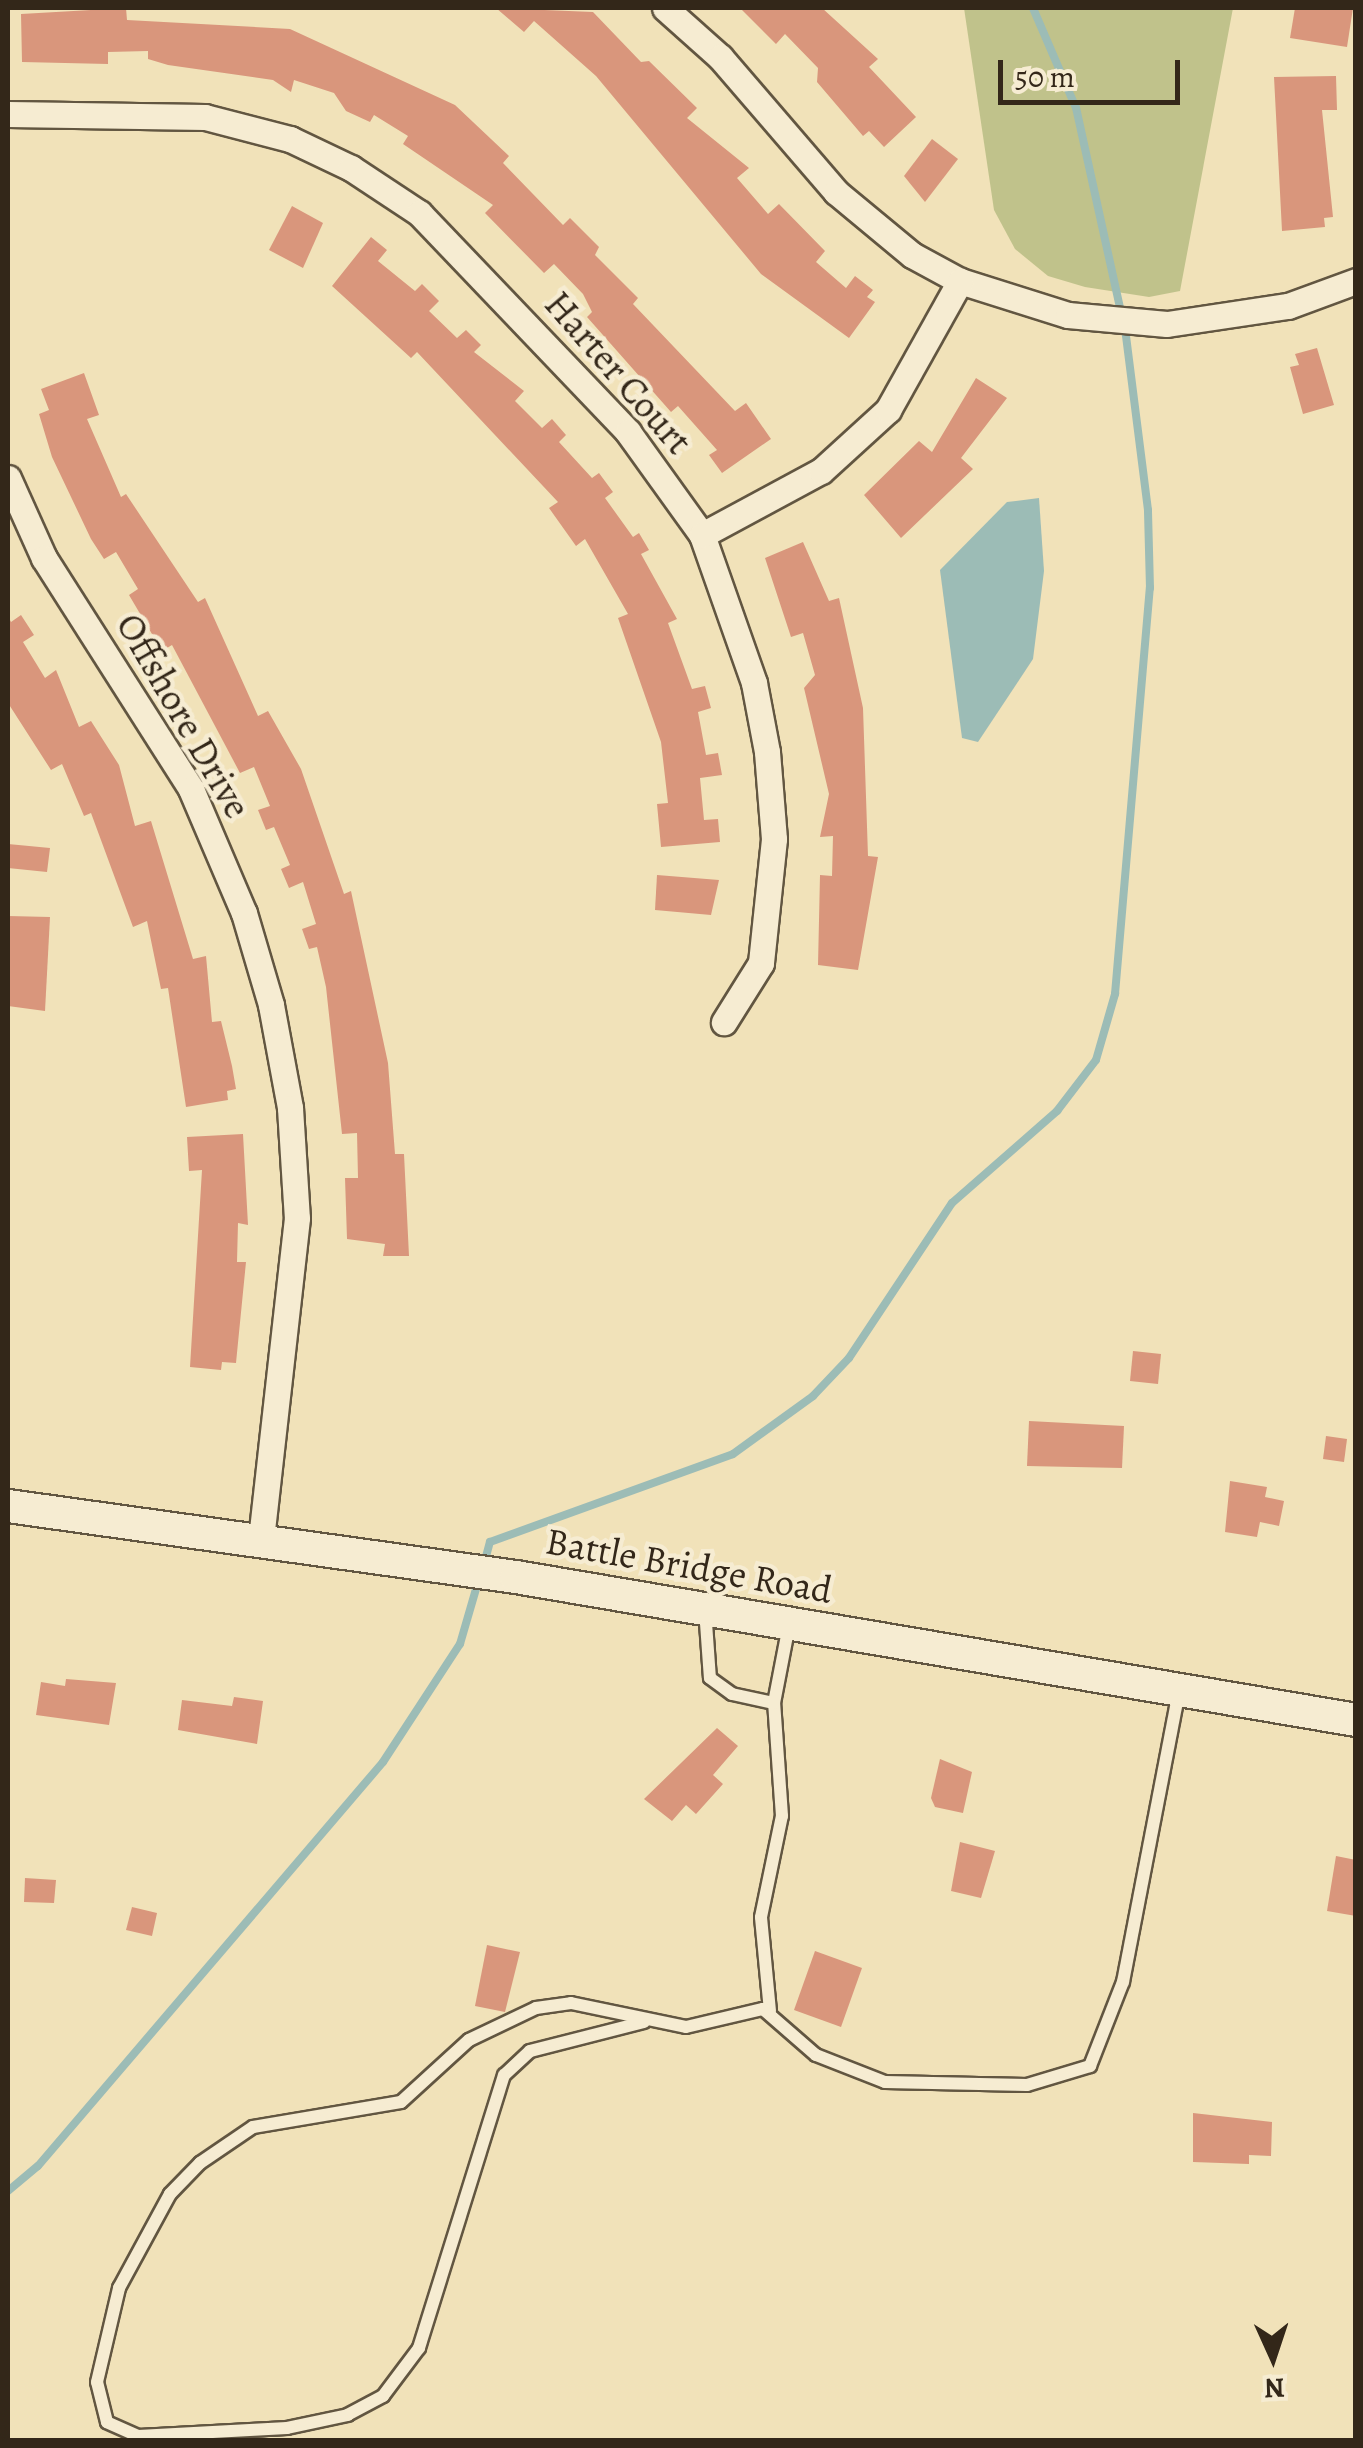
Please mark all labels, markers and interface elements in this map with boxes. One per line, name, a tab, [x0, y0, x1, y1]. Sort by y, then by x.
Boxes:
scale bar	[1003, 40, 1186, 102]
text: 50 m	[1015, 57, 1075, 97]
street label: Harter Court	[535, 282, 701, 464]
street label: Offshore Drive	[106, 606, 260, 826]
street label: Battle Bridge Road	[542, 1518, 836, 1614]
north arrow	[1223, 2308, 1323, 2408]
text: N	[1263, 2368, 1286, 2407]

